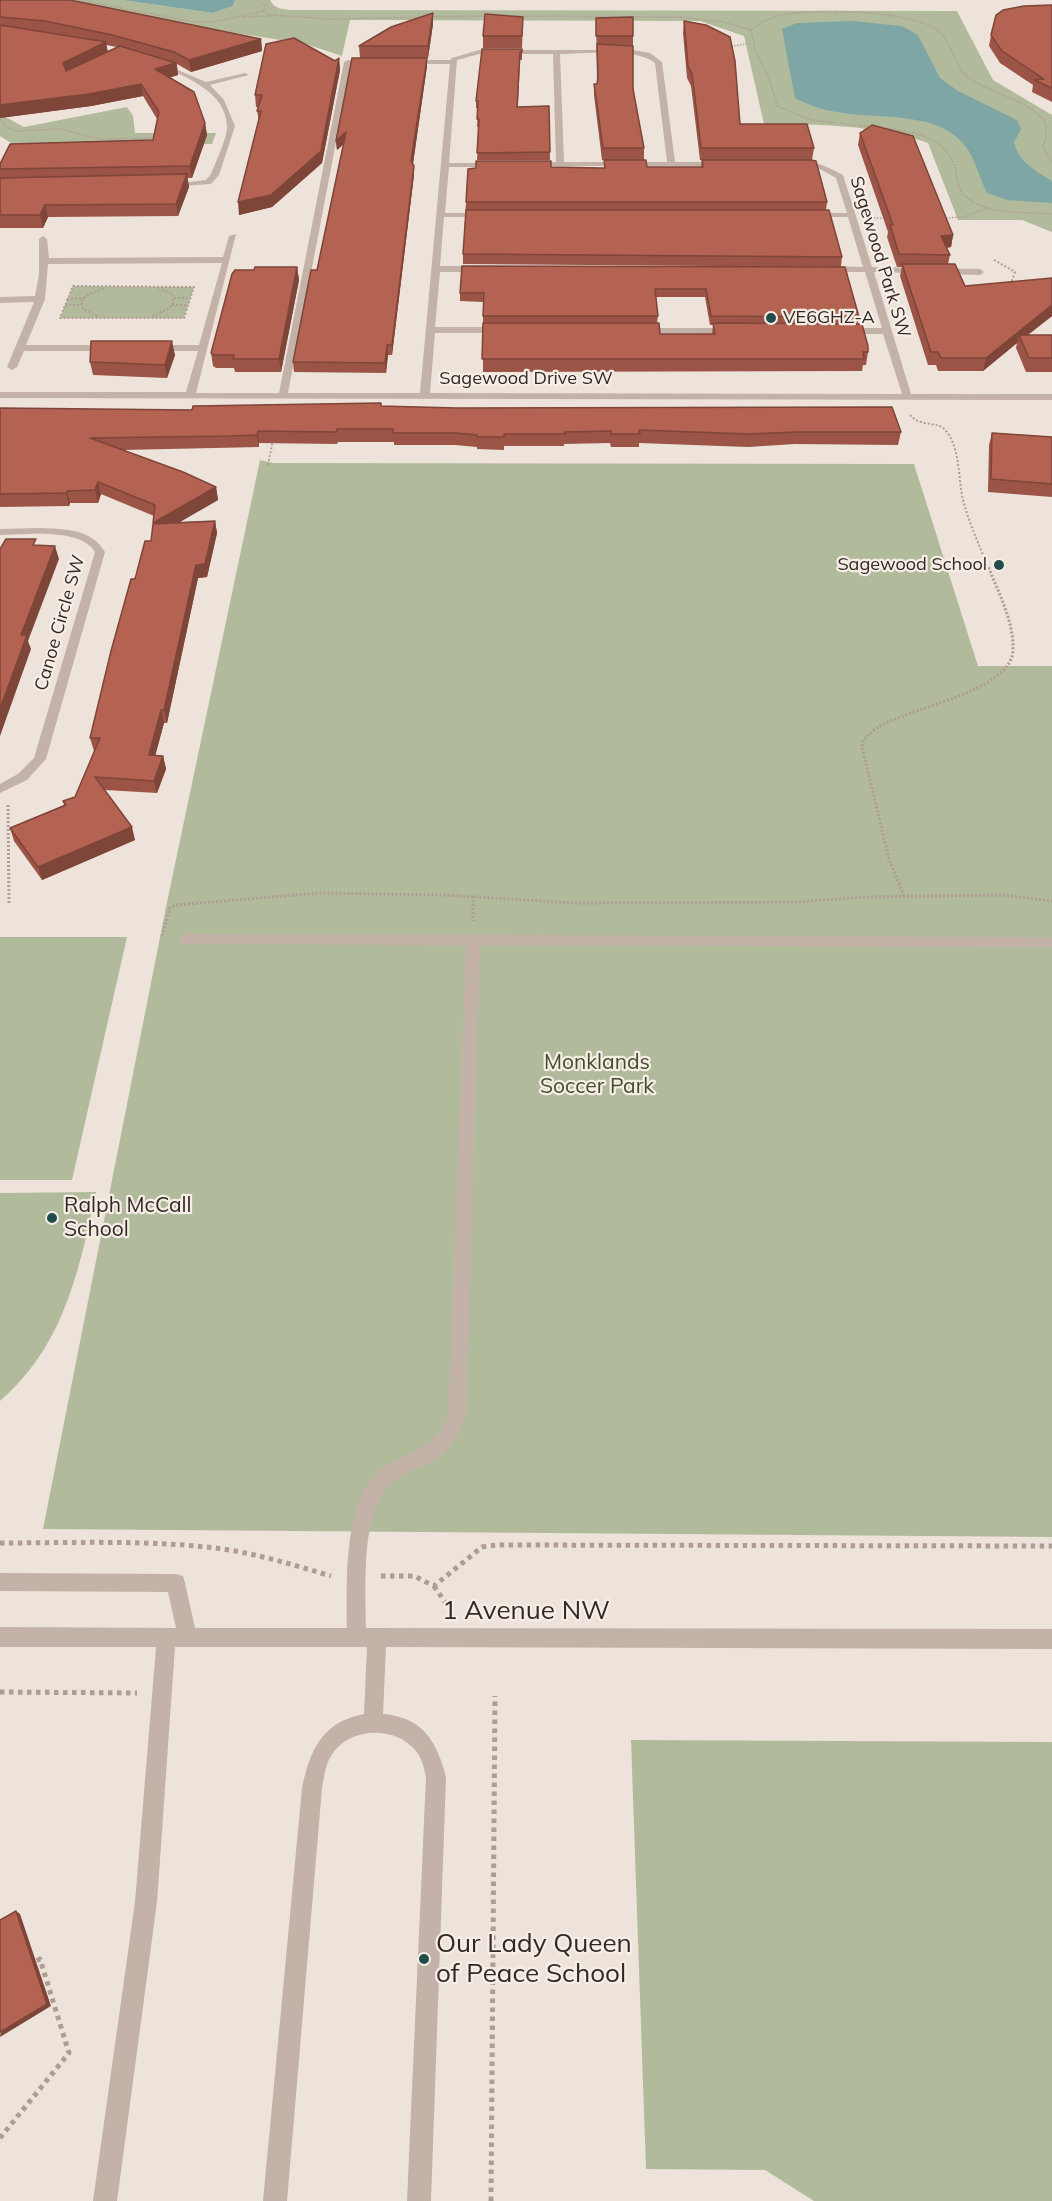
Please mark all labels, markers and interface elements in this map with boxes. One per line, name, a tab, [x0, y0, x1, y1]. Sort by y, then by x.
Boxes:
street label: Sagewood Park SW	[845, 174, 915, 340]
place label: VE6GHZ-A	[783, 307, 875, 329]
marker: VE6GHZ-A	[764, 311, 778, 325]
street label: Sagewood Drive SW	[439, 368, 613, 390]
street label: Canoe Circle SW	[30, 553, 90, 693]
place label: Sagewood School	[837, 554, 987, 576]
marker: Sagewood School	[992, 558, 1006, 572]
park label: Monklands Soccer Park	[540, 1050, 654, 1100]
place label: Ralph McCall School	[64, 1193, 192, 1243]
marker: Ralph McCall School	[45, 1211, 59, 1225]
street label: 1 Avenue NW	[442, 1595, 610, 1627]
place label: Our Lady Queen of Peace School	[436, 1928, 632, 1990]
marker: Our Lady Queen of Peace School	[417, 1952, 431, 1966]

